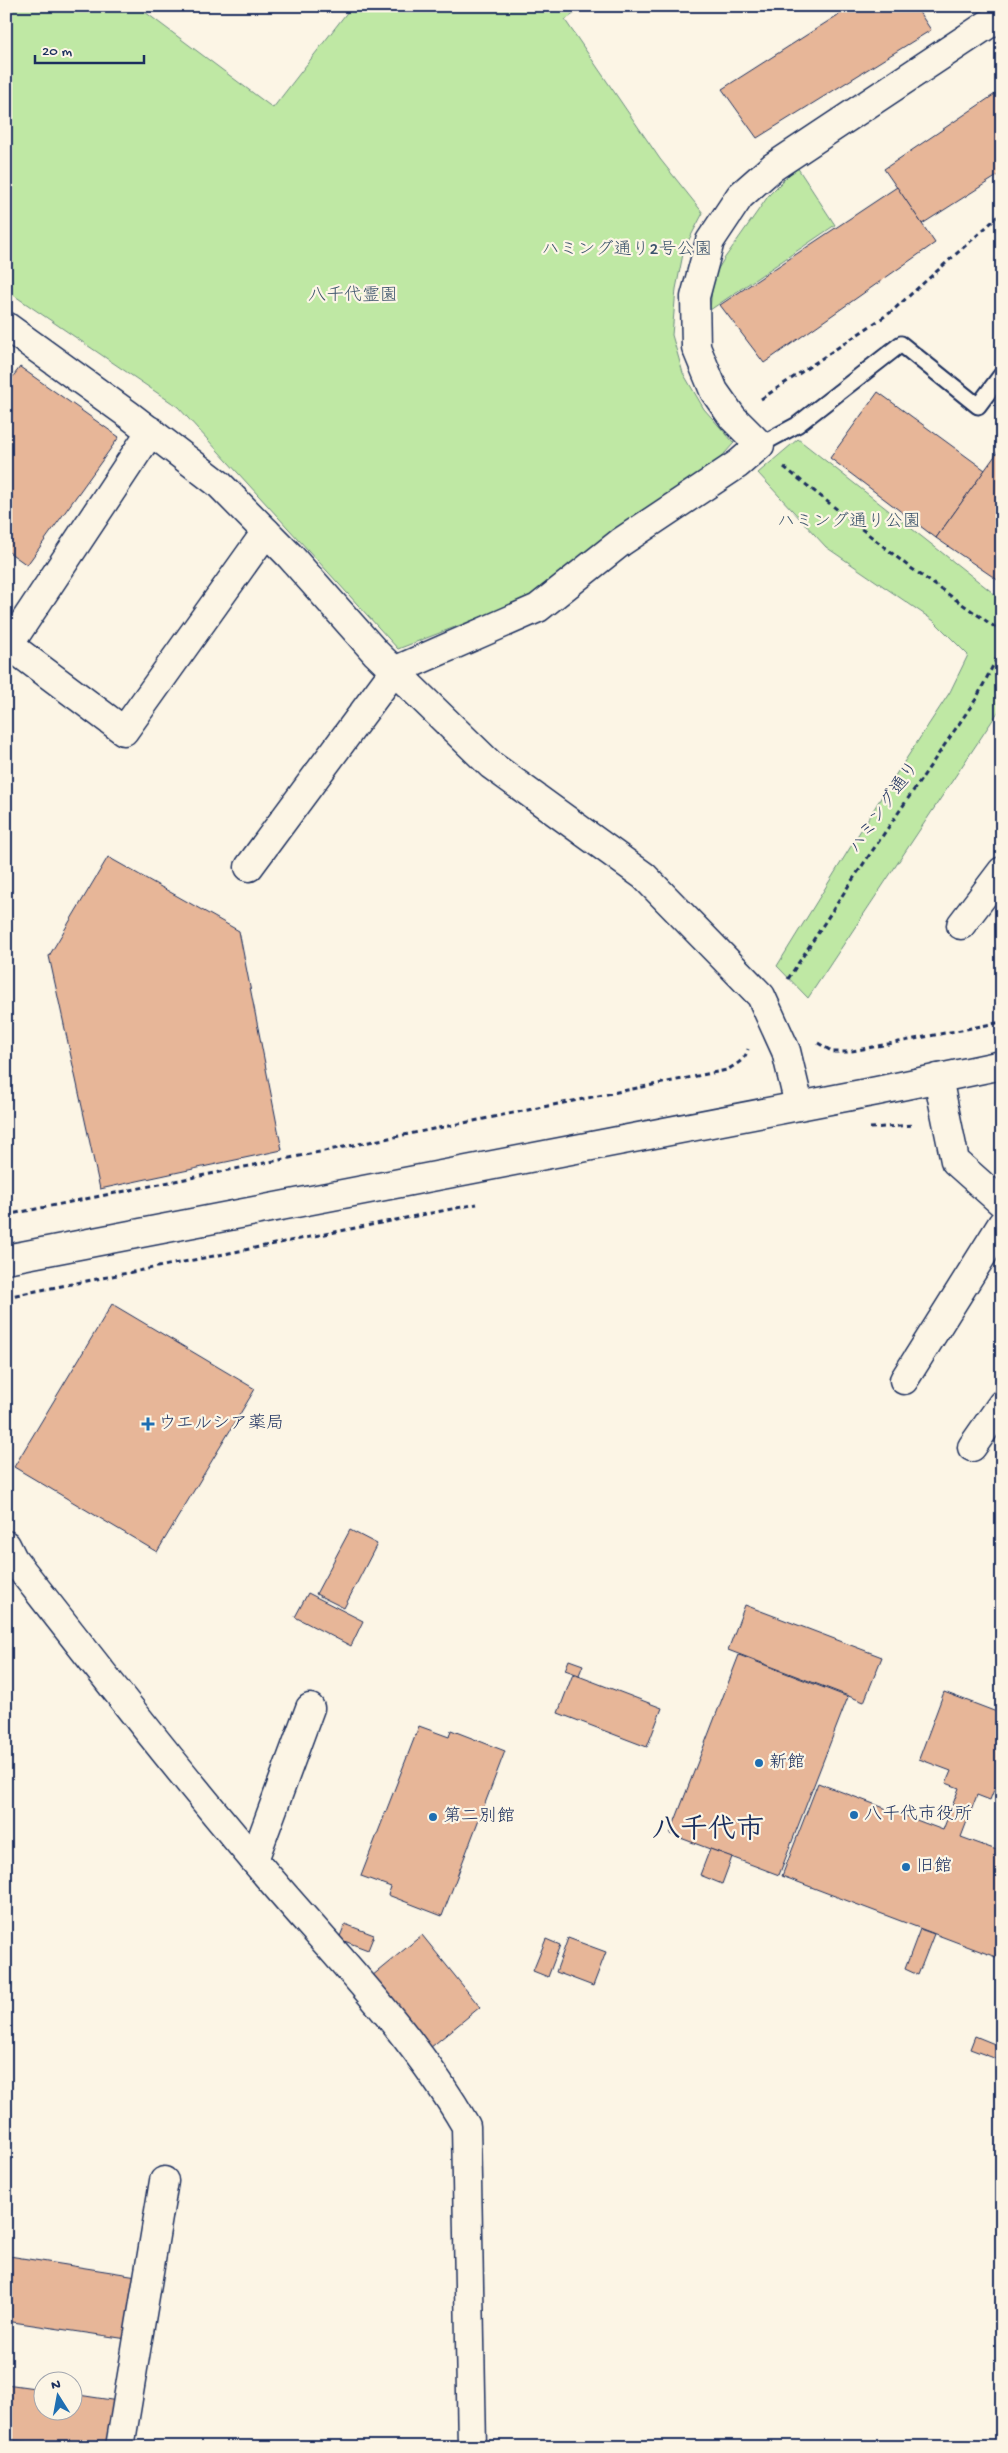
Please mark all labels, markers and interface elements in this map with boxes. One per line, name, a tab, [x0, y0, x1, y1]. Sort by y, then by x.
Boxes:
scale bar	[35, 32, 144, 64]
text: 20 m	[42, 43, 72, 61]
park label: ハミング通り2号公園	[542, 239, 712, 261]
park label: 八千代霊園	[308, 285, 398, 307]
park label: ハミング通り公園	[777, 511, 921, 533]
street label: ハミング通り	[845, 757, 925, 858]
place label: ウエルシア薬局	[158, 1413, 284, 1435]
marker: ウエルシア薬局	[142, 1418, 154, 1430]
place label: 新館	[769, 1752, 805, 1774]
marker: 新館	[753, 1757, 765, 1769]
place label: 八千代市役所	[864, 1804, 972, 1826]
place label: 第二別館	[443, 1806, 515, 1828]
marker: 八千代市役所	[848, 1809, 860, 1821]
marker: 第二別館	[427, 1811, 439, 1823]
district label: 八千代市	[652, 1814, 764, 1848]
place label: 旧館	[916, 1856, 952, 1878]
marker: 旧館	[900, 1861, 912, 1873]
north arrow	[32, 2370, 82, 2420]
text: N	[50, 2376, 62, 2395]

